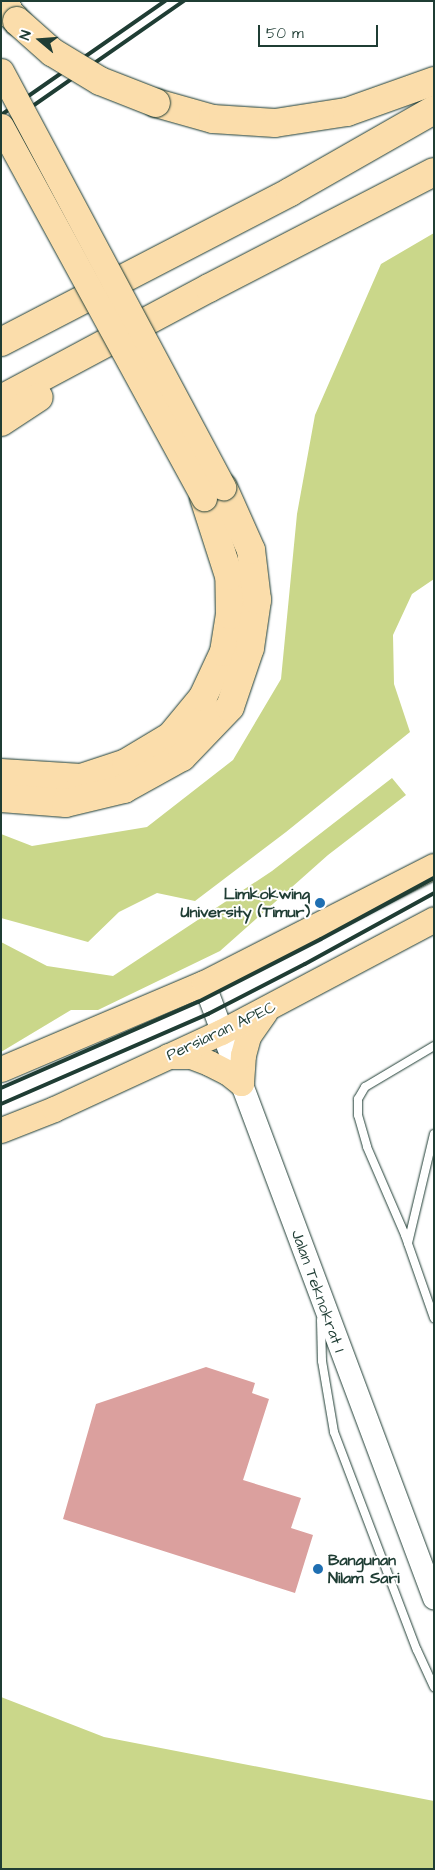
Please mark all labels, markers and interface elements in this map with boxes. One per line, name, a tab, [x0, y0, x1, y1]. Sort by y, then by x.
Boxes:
north arrow	[15, 15, 65, 65]
scale bar	[260, 15, 380, 47]
text: 50 m	[266, 23, 304, 44]
text: N	[15, 28, 37, 43]
place label: Limkokwing University (Timur)	[181, 884, 310, 922]
marker: Limkokwing University (Timur)	[314, 897, 326, 909]
street label: Persiaran APEC	[163, 997, 279, 1065]
street label: Jalan Teknokrat 1	[287, 1227, 349, 1355]
place label: Bangunan Nilam Sari	[328, 1550, 400, 1588]
marker: Bangunan Nilam Sari	[312, 1563, 324, 1575]

